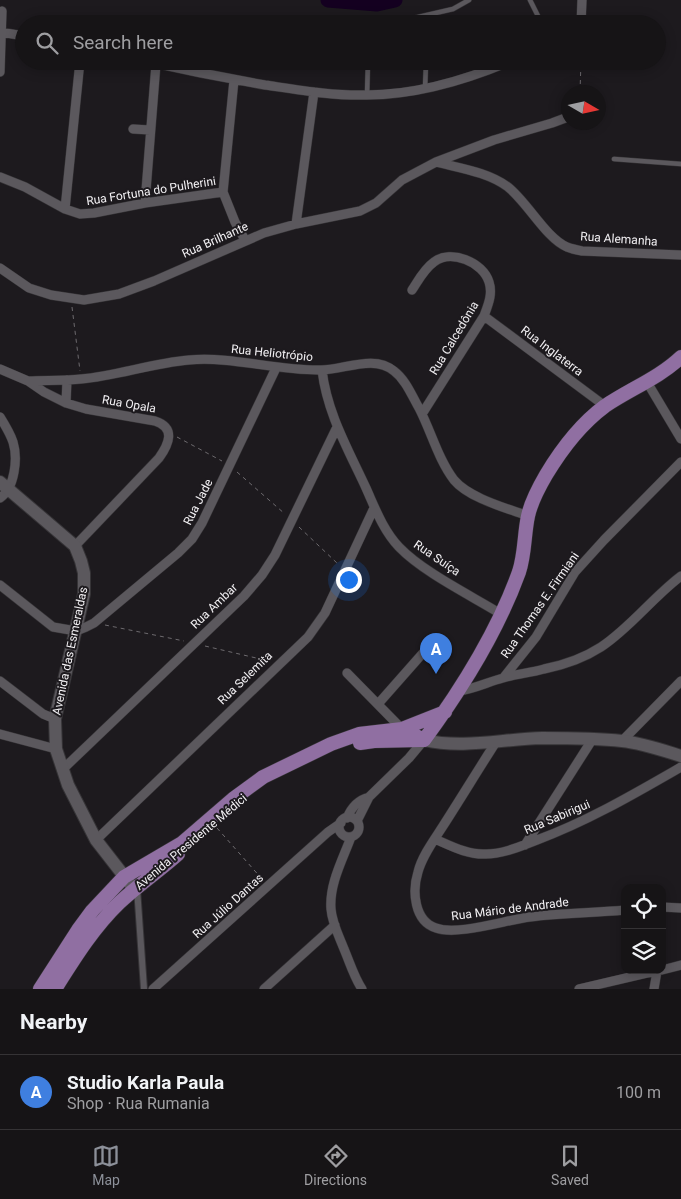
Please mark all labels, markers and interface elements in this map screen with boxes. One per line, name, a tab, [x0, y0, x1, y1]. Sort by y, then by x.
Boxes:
search box	[15, 15, 666, 70]
icon: search	[33, 29, 61, 57]
text: Search here	[73, 31, 173, 54]
north arrow	[561, 85, 606, 130]
street label: Rua Fortuna do Pulherini	[85, 174, 217, 208]
street label: Rua Brilhante	[180, 219, 250, 261]
street label: Rua Alemanha	[580, 229, 658, 249]
street label: Rua Calcedônia	[427, 299, 481, 377]
street label: Rua Inglaterra	[518, 323, 586, 379]
street label: Rua Heliotrópio	[230, 342, 314, 364]
street label: Rua Opala	[101, 392, 157, 416]
street label: Rua Jade	[180, 477, 216, 527]
street label: Rua Suíça	[411, 537, 463, 579]
street label: Rua Thomas E. Firmiani	[498, 549, 582, 661]
your location	[336, 567, 362, 593]
street label: Rua Ambar	[188, 580, 240, 632]
street label: Avenida das Esmeraldas	[50, 586, 90, 716]
pin: A	[420, 633, 452, 674]
street label: Rua Selemita	[215, 649, 275, 707]
street label: Avenida Presidente Médici	[132, 791, 250, 893]
street label: Rua Sabirigui	[522, 797, 592, 837]
street label: Rua Júlio Dantas	[190, 871, 266, 941]
map controls	[621, 884, 666, 974]
button: locate	[621, 884, 666, 929]
street label: Rua Mário de Andrade	[451, 895, 569, 923]
button: layers	[621, 929, 666, 974]
text: Nearby	[20, 1010, 87, 1034]
text: Studio Karla Paula	[67, 1071, 224, 1094]
text: A	[31, 1083, 41, 1102]
text: 100 m	[616, 1083, 661, 1102]
text: Shop · Rua Rumania	[67, 1094, 210, 1113]
tab: Map	[92, 1142, 120, 1188]
tab: Directions	[304, 1142, 367, 1188]
tab: Saved	[551, 1142, 589, 1188]

